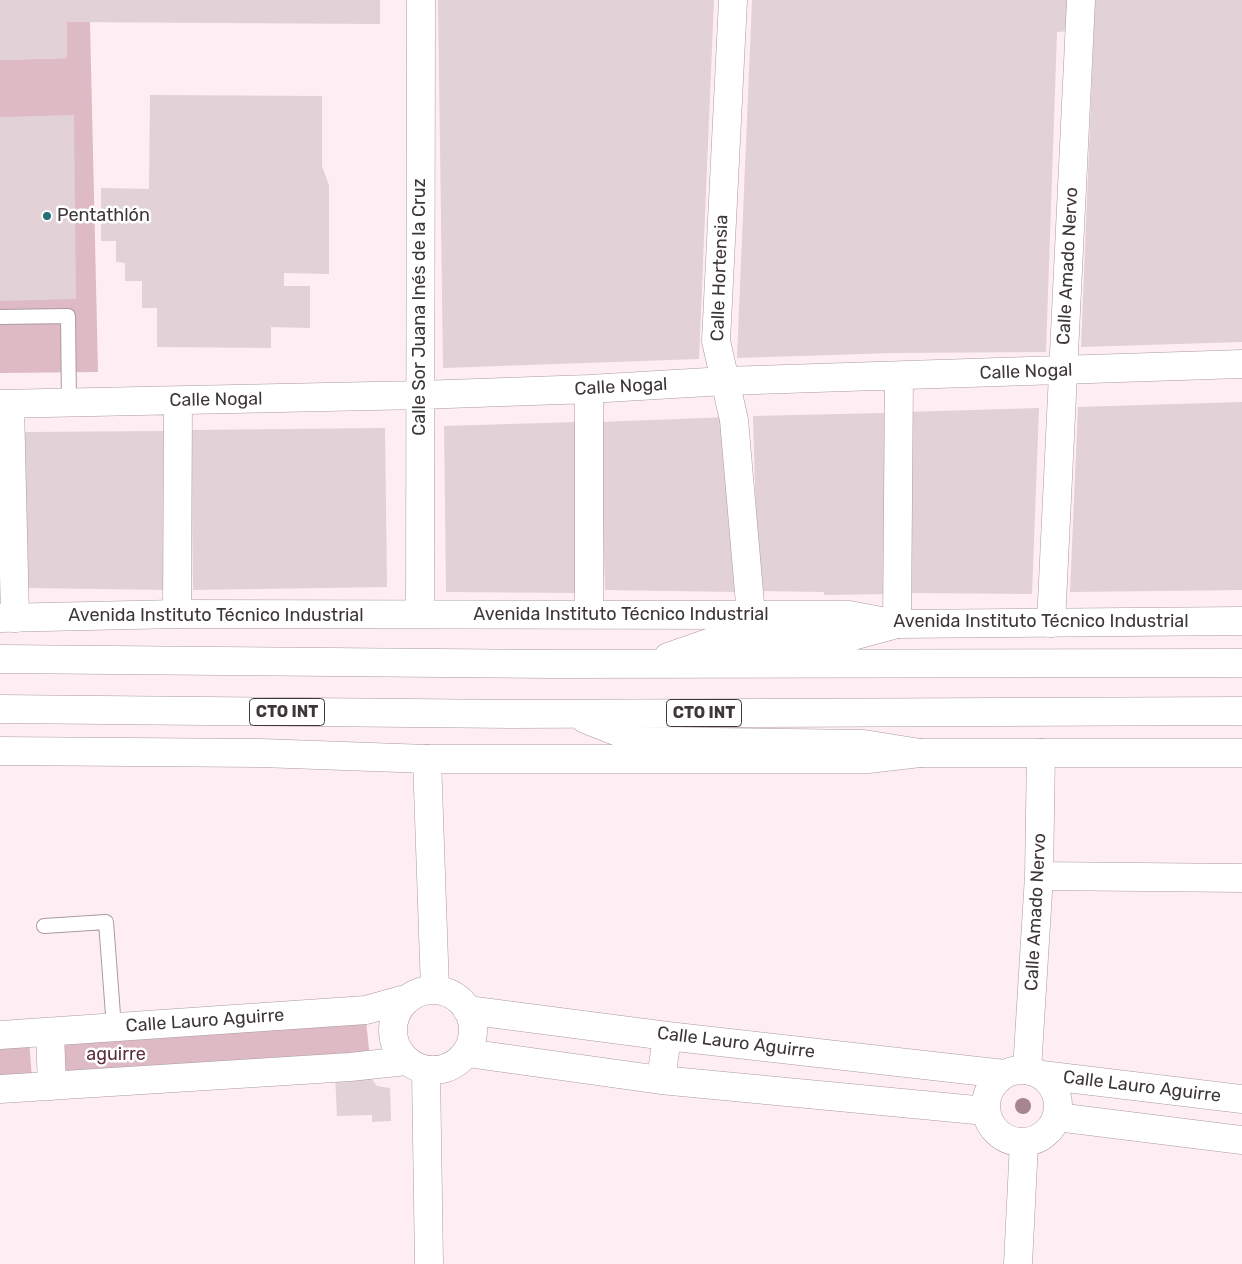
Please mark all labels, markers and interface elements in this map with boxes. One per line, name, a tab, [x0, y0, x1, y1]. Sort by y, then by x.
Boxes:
street label: Calle Sor Juana Inés de la Cruz	[409, 178, 431, 436]
street label: Calle Amado Nervo	[1053, 187, 1083, 345]
place label: Pentathlón	[57, 205, 150, 227]
marker: Pentathlón	[41, 210, 53, 222]
street label: Calle Hortensia	[707, 214, 733, 342]
street label: Calle Nogal	[979, 360, 1073, 384]
street label: Calle Nogal	[574, 374, 668, 400]
street label: Calle Nogal	[169, 388, 263, 412]
street label: Avenida Instituto Técnico Industrial	[473, 604, 769, 626]
street label: Avenida Instituto Técnico Industrial	[68, 605, 364, 627]
street label: Avenida Instituto Técnico Industrial	[893, 611, 1189, 633]
road number: CTO INT	[250, 699, 324, 726]
road number: CTO INT	[666, 700, 742, 726]
street label: Calle Amado Nervo	[1021, 833, 1051, 991]
street label: Calle Lauro Aguirre	[125, 1005, 285, 1037]
street label: Calle Lauro Aguirre	[656, 1023, 816, 1063]
park label: aguirre	[86, 1044, 146, 1066]
street label: Calle Lauro Aguirre	[1062, 1067, 1222, 1107]

